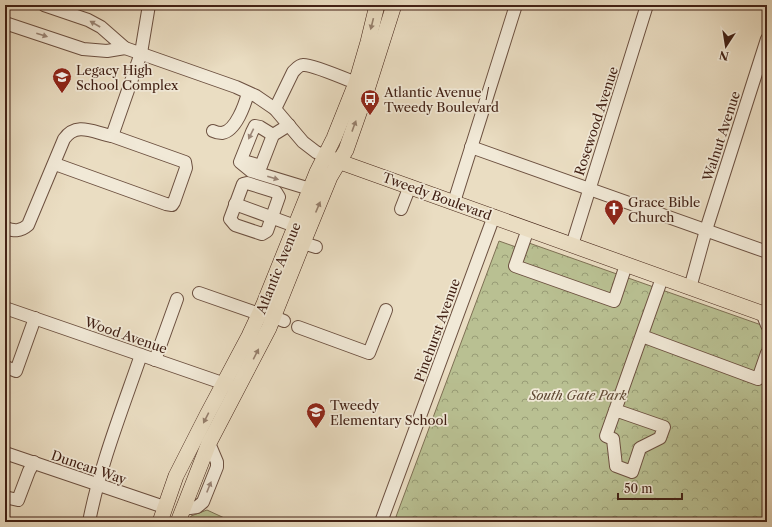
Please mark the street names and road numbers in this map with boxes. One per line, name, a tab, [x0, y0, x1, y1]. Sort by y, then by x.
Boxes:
street label: Rosewood Avenue	[571, 65, 621, 177]
street label: Walnut Avenue	[699, 89, 743, 184]
street label: Tweedy Boulevard	[380, 169, 494, 223]
street label: Atlantic Avenue	[252, 220, 304, 317]
street label: Pinehurst Avenue	[411, 276, 463, 384]
street label: Wood Avenue	[82, 313, 169, 357]
street label: Duncan Way	[49, 447, 129, 488]

